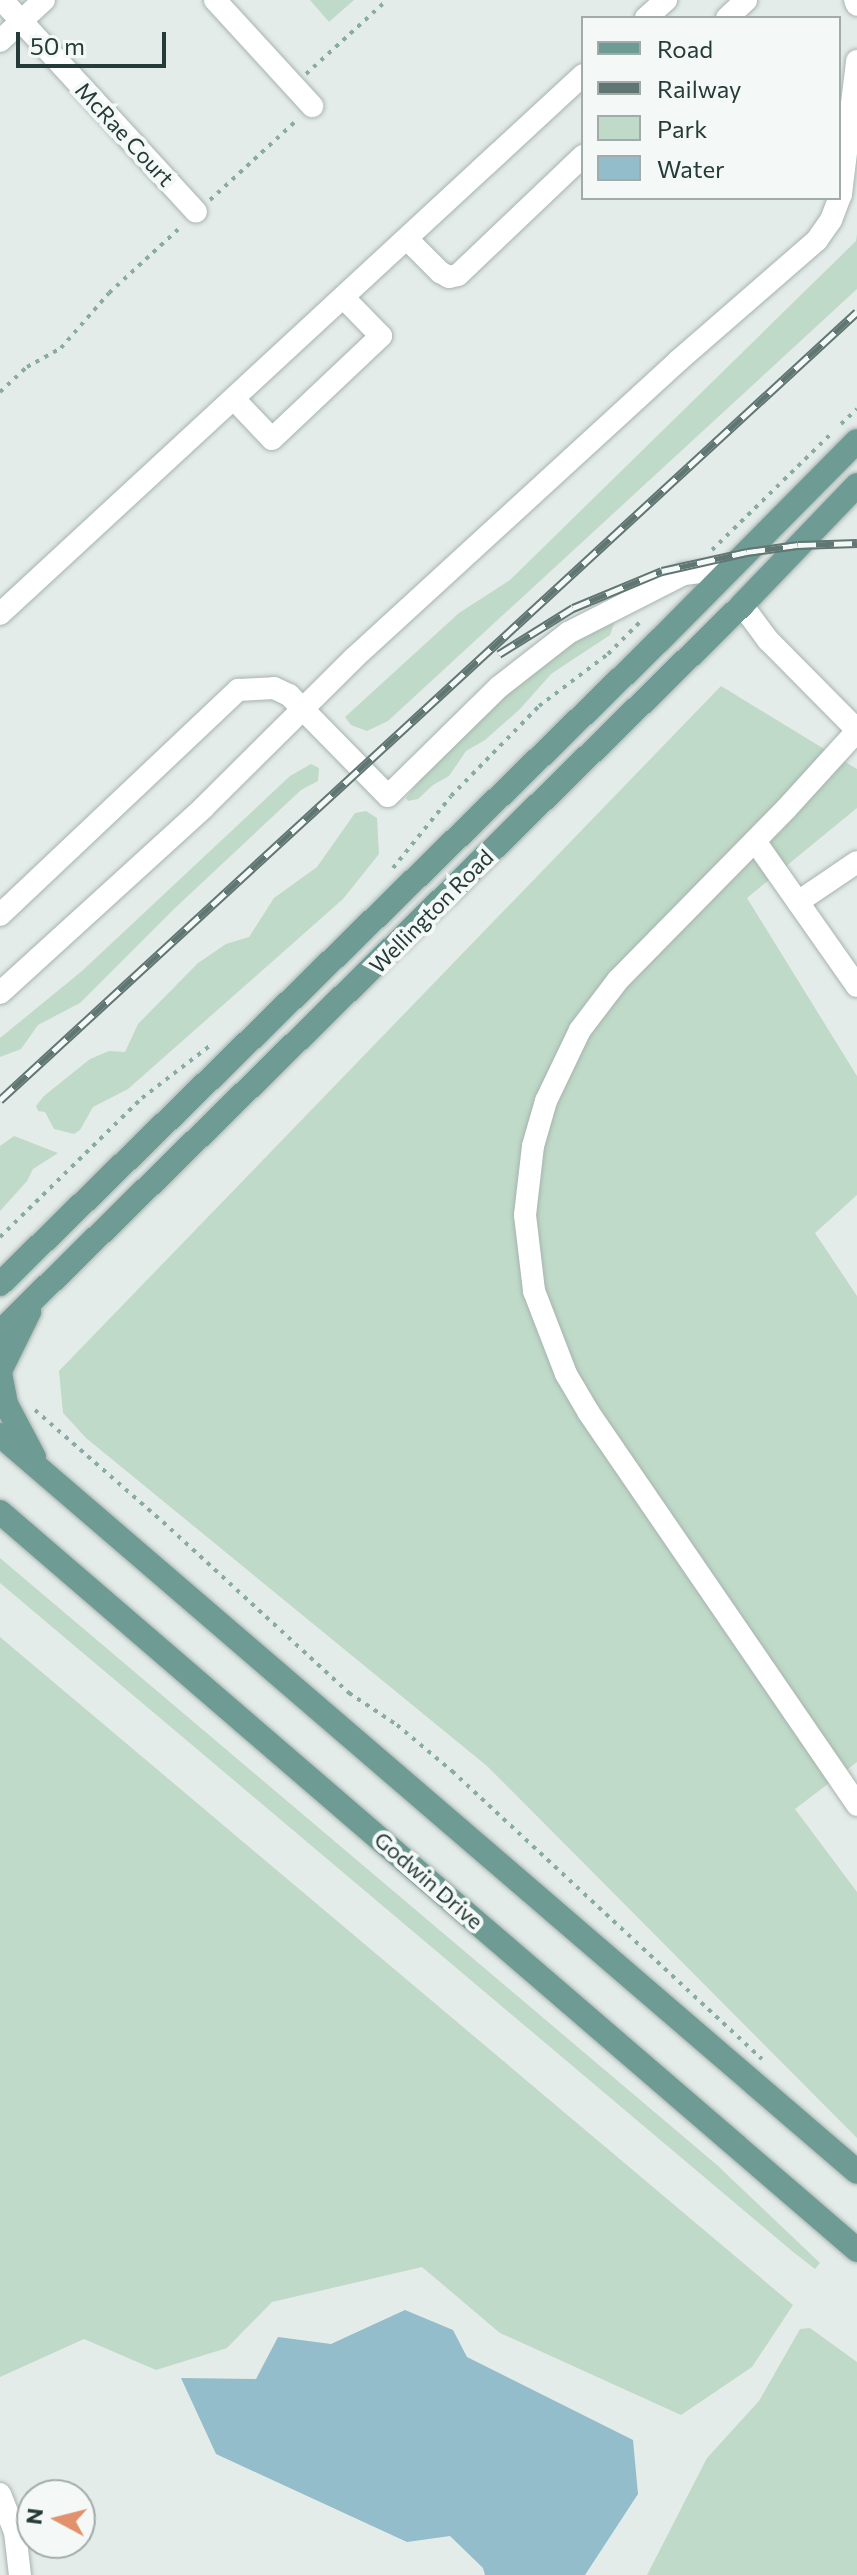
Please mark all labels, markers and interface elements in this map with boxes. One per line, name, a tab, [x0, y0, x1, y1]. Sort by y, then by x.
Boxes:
scale bar	[20, 16, 170, 66]
legend	[581, 16, 841, 200]
text: 50 m	[30, 31, 85, 60]
text: Road	[657, 34, 713, 63]
text: Railway	[657, 74, 742, 103]
street label: McRae Court	[70, 77, 180, 191]
text: Park	[657, 114, 707, 143]
text: Water	[657, 154, 725, 183]
street label: Wellington Road	[364, 844, 498, 978]
street label: Godwin Drive	[369, 1826, 489, 1934]
north arrow	[16, 2479, 96, 2559]
text: N	[19, 2506, 48, 2526]

